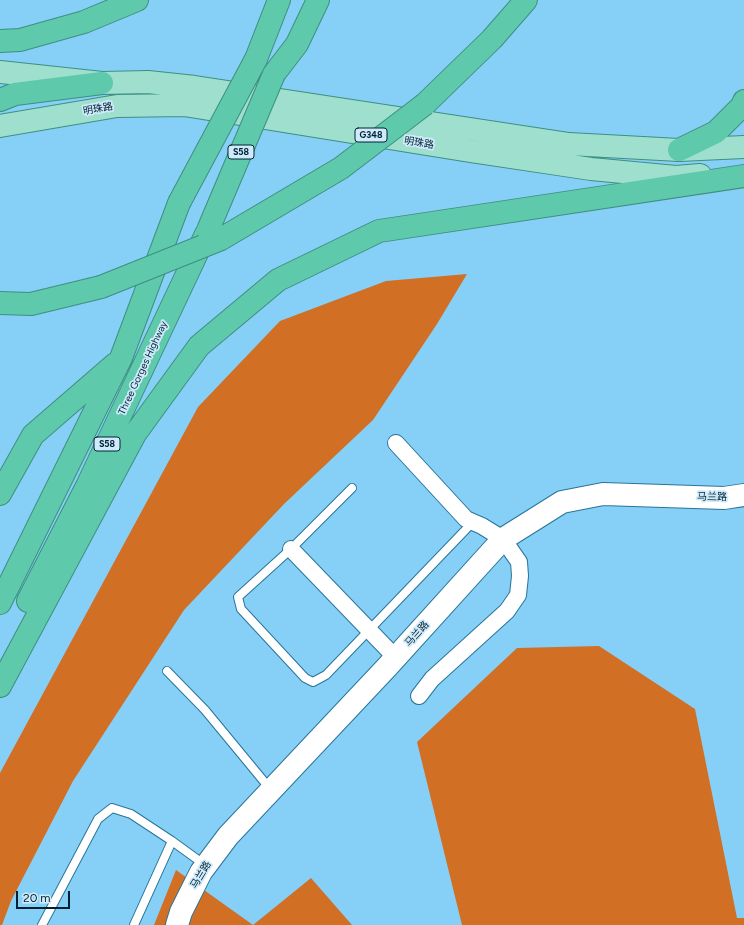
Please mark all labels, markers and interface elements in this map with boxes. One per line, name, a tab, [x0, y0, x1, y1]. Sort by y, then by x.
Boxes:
street label: 明珠路	[82, 100, 114, 118]
road number: G348	[355, 128, 387, 142]
street label: 明珠路	[403, 135, 435, 151]
road number: S58	[228, 145, 254, 159]
street label: Three Gorges Highway	[116, 319, 170, 417]
road number: S58	[94, 437, 120, 451]
street label: 马兰路	[697, 491, 727, 503]
street label: 马兰路	[403, 619, 431, 649]
street label: 马兰路	[188, 859, 214, 891]
scale bar	[18, 883, 72, 909]
text: 20 m	[23, 891, 51, 905]

